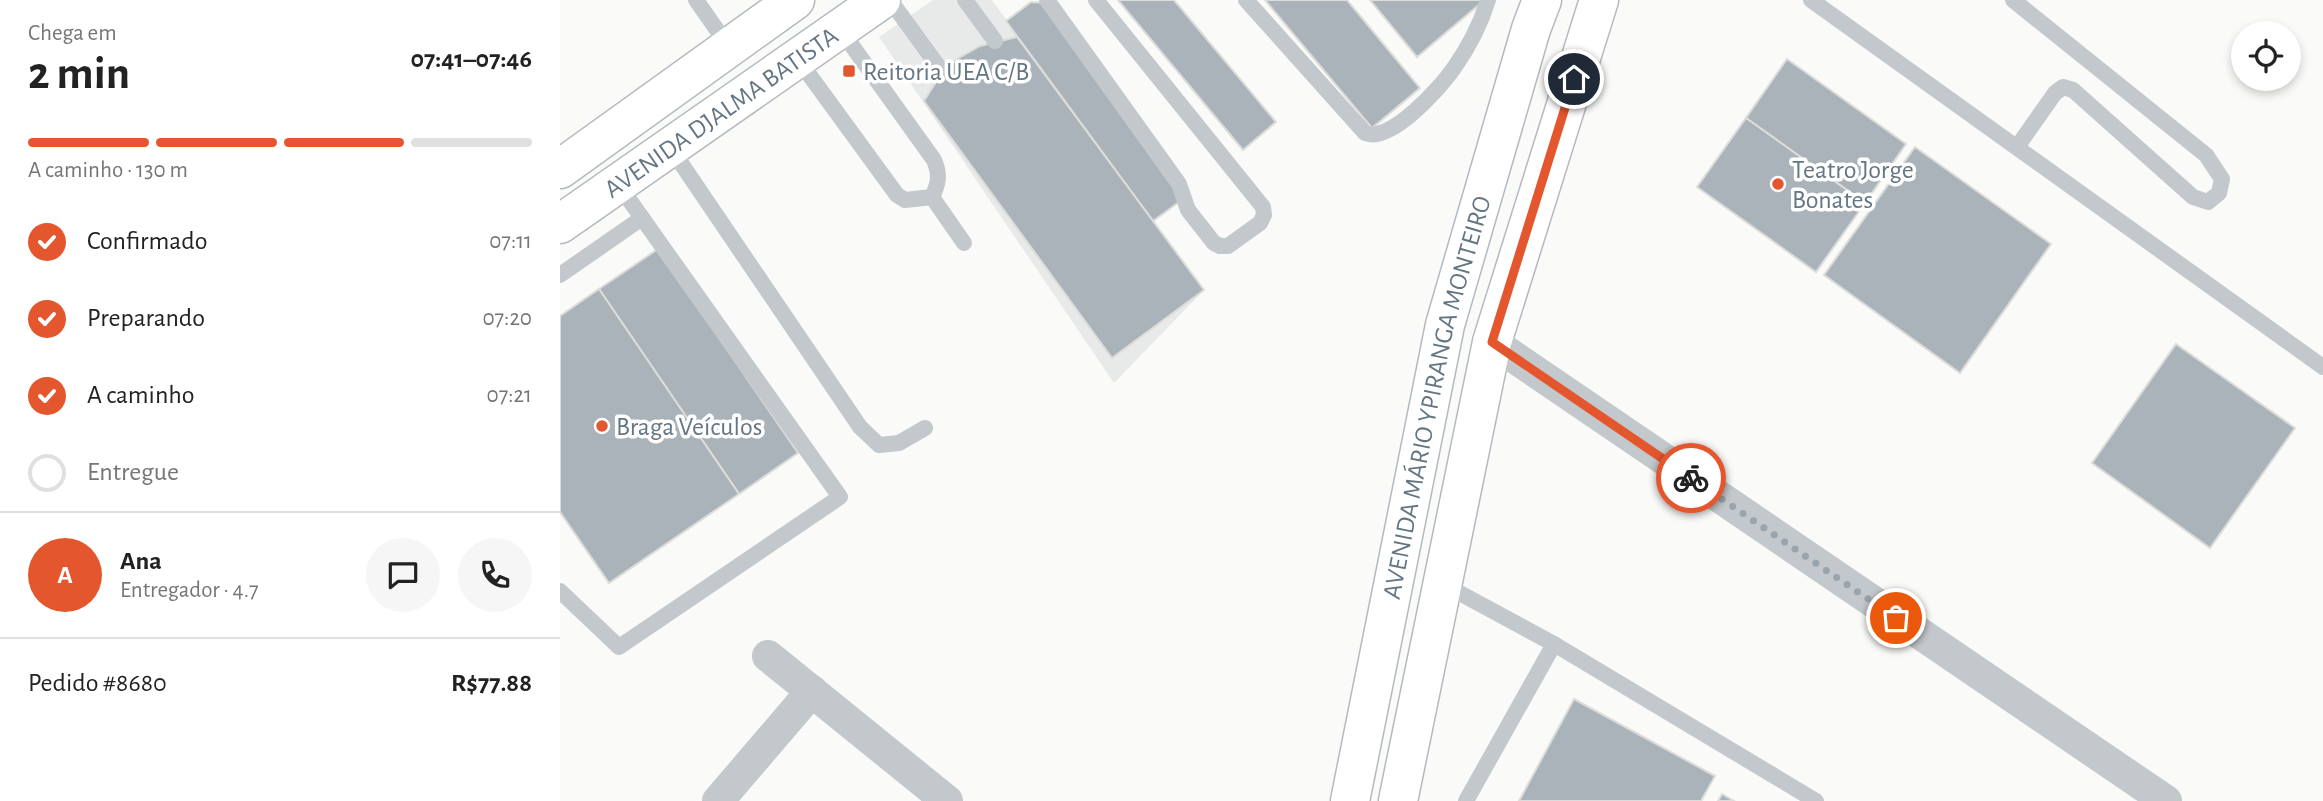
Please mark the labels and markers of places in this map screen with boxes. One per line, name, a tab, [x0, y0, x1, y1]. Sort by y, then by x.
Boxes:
pin	[1544, 49, 1604, 109]
place label: Reitoria UEA C/B	[863, 59, 1029, 85]
marker: Reitoria UEA C/B	[841, 63, 857, 79]
place label: Teatro Jorge Bonates	[1792, 157, 1914, 213]
marker: Teatro Jorge Bonates	[1770, 176, 1786, 192]
place label: Braga Veículos	[616, 414, 762, 440]
marker: Braga Veículos	[594, 418, 610, 434]
pin	[1866, 588, 1926, 648]

